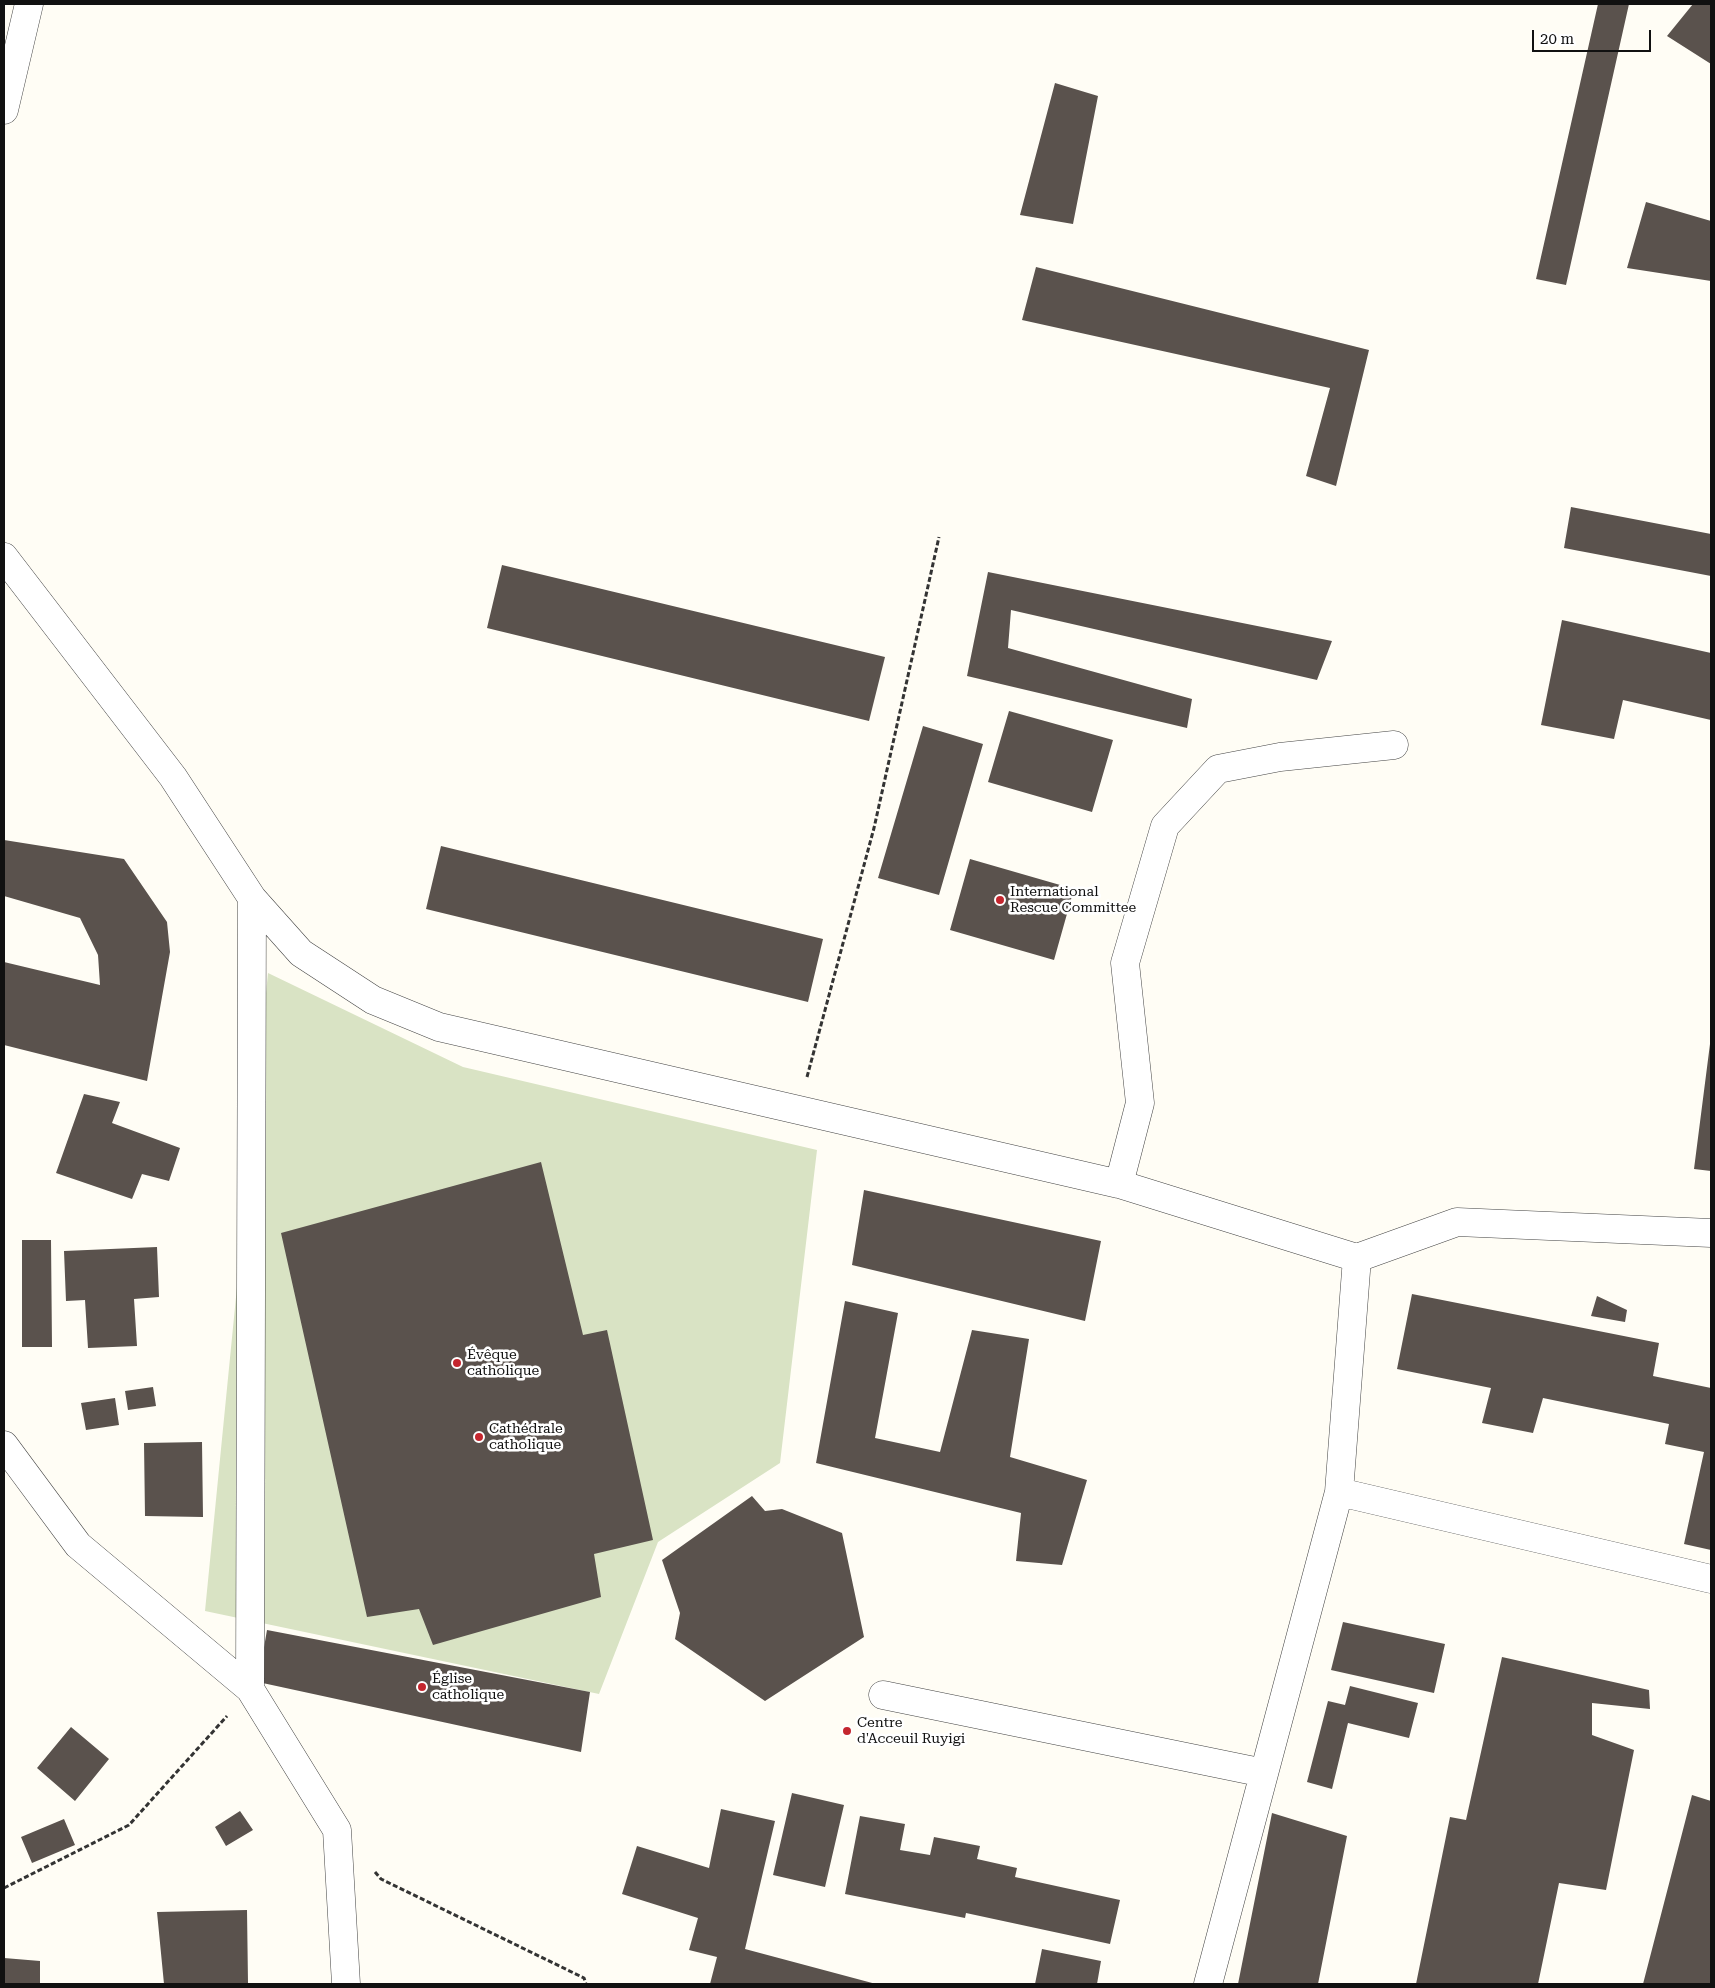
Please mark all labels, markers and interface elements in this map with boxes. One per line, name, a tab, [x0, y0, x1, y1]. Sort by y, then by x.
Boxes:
scale bar	[1535, 20, 1654, 52]
text: 20 m	[1540, 30, 1574, 48]
place label: International Rescue Committee	[1010, 884, 1136, 916]
marker: International Rescue Committee	[994, 894, 1006, 906]
place label: Évêque catholique	[467, 1347, 539, 1380]
marker: Évêque catholique	[451, 1357, 463, 1369]
place label: Cathédrale catholique	[489, 1421, 563, 1454]
marker: Cathédrale catholique	[473, 1431, 485, 1443]
place label: Église catholique	[432, 1671, 504, 1704]
marker: Église catholique	[416, 1681, 428, 1693]
place label: Centre d'Acceuil Ruyigi	[857, 1715, 965, 1748]
marker: Centre d'Acceuil Ruyigi	[841, 1725, 853, 1737]

